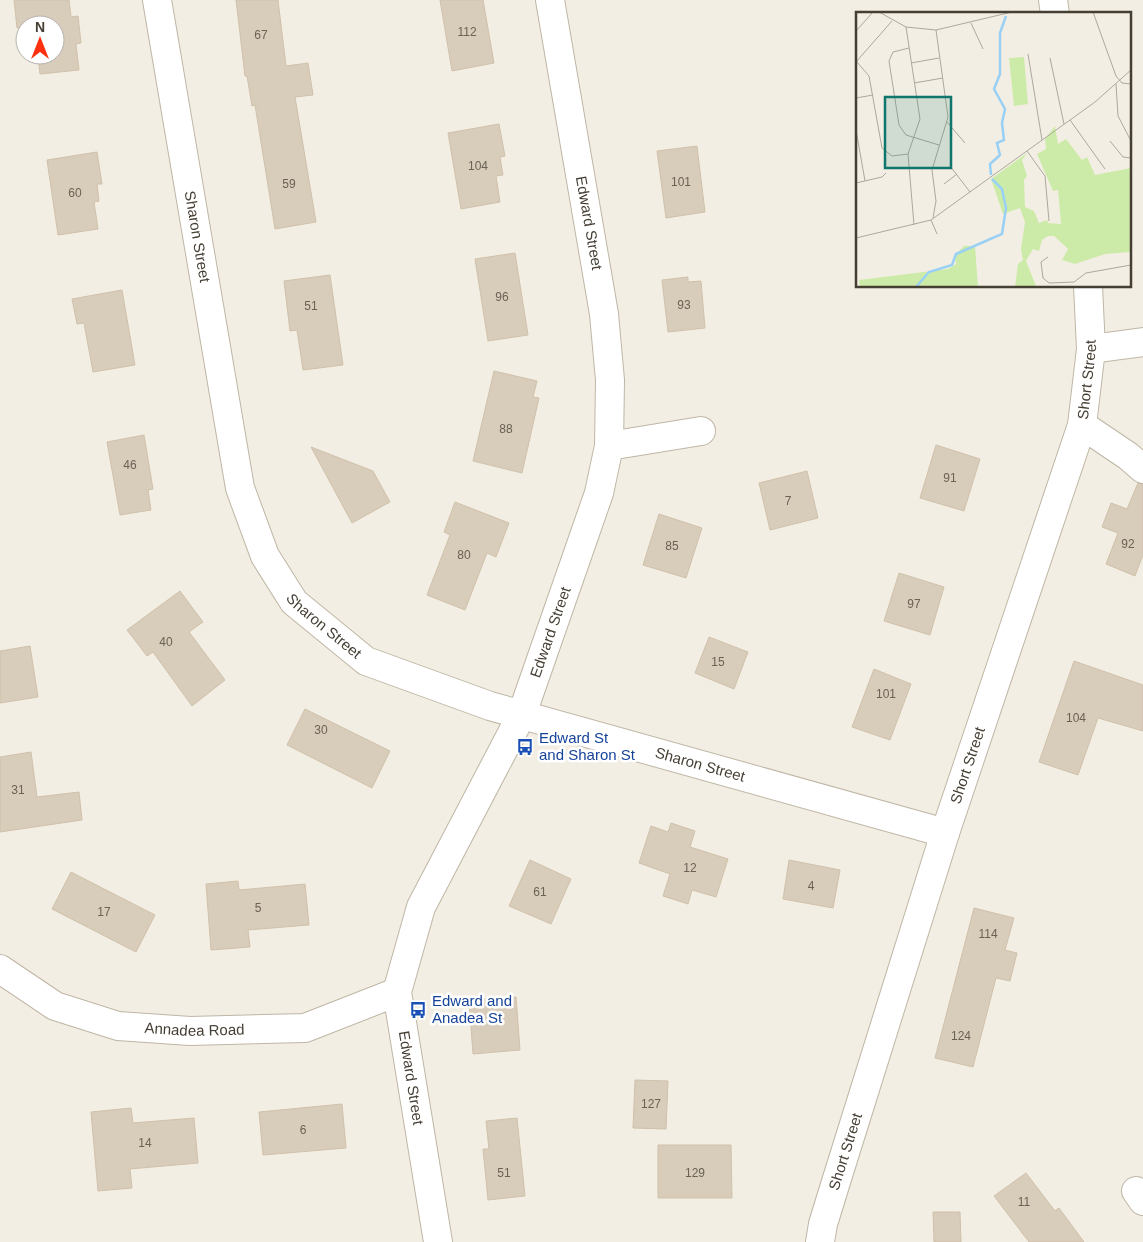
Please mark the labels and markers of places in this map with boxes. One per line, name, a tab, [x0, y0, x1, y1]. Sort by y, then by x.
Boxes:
place label: Edward St and Sharon St	[539, 729, 636, 763]
bus stop icon: Edward St and Sharon St	[515, 737, 535, 757]
place label: Edward and Anadea St	[432, 992, 512, 1026]
bus stop icon: Edward and Anadea St	[408, 1000, 428, 1020]

